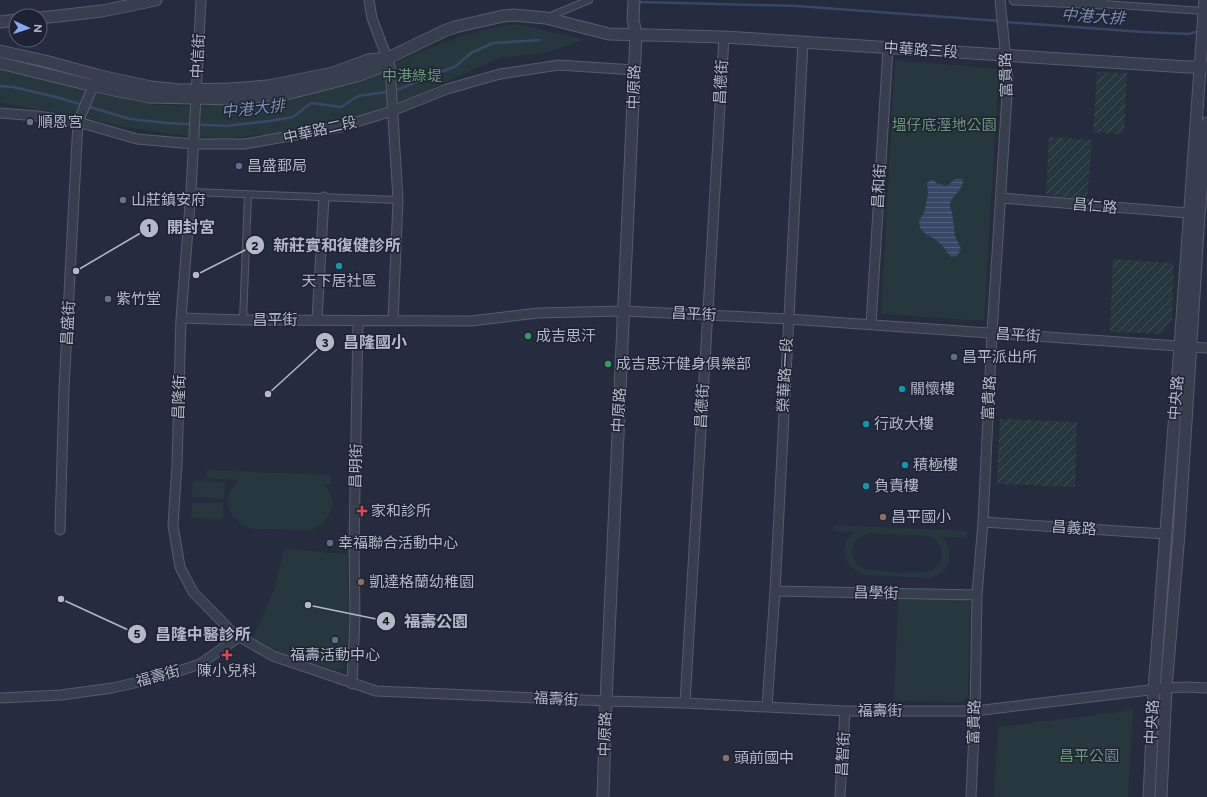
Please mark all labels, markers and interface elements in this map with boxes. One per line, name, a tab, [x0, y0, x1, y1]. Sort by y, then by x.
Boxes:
water label: 中港大排	[1060, 5, 1128, 28]
north arrow	[8, 8, 48, 48]
text: N	[31, 24, 44, 33]
street label: 中信街	[188, 33, 208, 79]
street label: 中華路三段	[883, 38, 959, 62]
street label: 富貴路	[996, 52, 1016, 98]
street label: 昌德街	[711, 59, 731, 105]
street label: 中原路	[624, 64, 644, 110]
park label: 中港綠堤	[382, 67, 442, 85]
water label: 中港大排	[220, 95, 288, 121]
place label: 順恩宮	[38, 113, 83, 131]
street label: 中華路二段	[281, 113, 359, 147]
park label: 塭仔底溼地公園	[891, 116, 997, 134]
marker: 順恩宮	[25, 117, 35, 127]
place label: 昌盛郵局	[247, 157, 307, 175]
marker: 昌盛郵局	[234, 161, 244, 171]
street label: 昌和街	[869, 163, 889, 209]
place label: 山莊鎮安府	[131, 191, 206, 209]
marker: 山莊鎮安府	[118, 195, 128, 205]
street label: 昌仁路	[1072, 195, 1118, 217]
callout: 開封宮	[139, 214, 223, 242]
text: 開封宮	[167, 218, 215, 237]
text: 1	[146, 221, 152, 235]
callout: 新莊實和復健診所	[245, 231, 409, 259]
text: 新莊實和復健診所	[273, 236, 401, 255]
text: 2	[252, 239, 259, 253]
marker: 天下居社區	[334, 261, 344, 271]
place label: 天下居社區	[301, 272, 377, 290]
place label: 紫竹堂	[116, 290, 161, 308]
marker: 紫竹堂	[103, 294, 113, 304]
street label: 昌盛街	[58, 300, 78, 346]
street label: 昌平街	[671, 304, 717, 324]
street label: 昌平街	[252, 311, 298, 329]
street label: 昌平街	[995, 324, 1041, 346]
place label: 成吉思汗	[536, 327, 596, 345]
callout: 昌隆國小	[315, 328, 415, 356]
marker: 成吉思汗	[523, 331, 533, 341]
text: 昌隆國小	[343, 333, 407, 352]
text: 3	[322, 336, 329, 350]
street label: 榮華路一段	[774, 337, 796, 413]
place label: 昌平派出所	[962, 348, 1037, 366]
marker: 昌平派出所	[949, 352, 959, 362]
place label: 成吉思汗健身俱樂部	[616, 355, 751, 373]
marker: 成吉思汗健身俱樂部	[603, 359, 613, 369]
street label: 昌隆街	[169, 374, 189, 420]
street label: 富貴路	[979, 375, 999, 421]
street label: 中央路	[1165, 375, 1187, 421]
place label: 關懷樓	[910, 380, 955, 398]
street label: 昌德街	[692, 383, 712, 429]
marker: 關懷樓	[897, 384, 907, 394]
street label: 中原路	[609, 387, 629, 433]
place label: 行政大樓	[874, 415, 934, 433]
marker: 行政大樓	[861, 419, 871, 429]
street label: 昌明街	[347, 443, 365, 489]
place label: 積極樓	[913, 456, 958, 474]
marker: 積極樓	[900, 460, 910, 470]
place label: 負責樓	[874, 477, 919, 495]
marker: 負責樓	[861, 481, 871, 491]
place label: 家和診所	[371, 502, 431, 520]
marker: 家和診所	[356, 505, 368, 517]
place label: 昌平國小	[891, 508, 951, 526]
marker: 昌平國小	[878, 512, 888, 522]
street label: 昌義路	[1051, 517, 1097, 539]
place label: 幸福聯合活動中心	[338, 534, 458, 552]
marker: 幸福聯合活動中心	[325, 538, 335, 548]
place label: 凱達格蘭幼稚園	[369, 573, 474, 591]
marker: 凱達格蘭幼稚園	[356, 577, 366, 587]
street label: 昌學街	[853, 584, 899, 602]
callout: 福壽公園	[376, 607, 476, 635]
text: 福壽公園	[404, 612, 468, 631]
text: 4	[382, 614, 390, 628]
callout: 昌隆中醫診所	[127, 620, 259, 648]
text: 昌隆中醫診所	[155, 625, 251, 644]
text: 5	[134, 627, 141, 641]
marker: 福壽活動中心	[330, 635, 340, 645]
place label: 福壽活動中心	[290, 646, 380, 664]
marker: 陳小兒科	[221, 649, 233, 661]
street label: 福壽街	[134, 661, 182, 691]
place label: 陳小兒科	[197, 662, 257, 680]
street label: 福壽街	[533, 689, 579, 709]
street label: 富貴路	[964, 699, 984, 745]
street label: 中央路	[1142, 699, 1162, 745]
street label: 福壽街	[857, 702, 903, 720]
street label: 中原路	[595, 711, 615, 757]
street label: 昌智街	[833, 731, 853, 777]
park label: 昌平公園	[1059, 747, 1119, 765]
place label: 頭前國中	[734, 749, 794, 767]
marker: 頭前國中	[721, 753, 731, 763]

